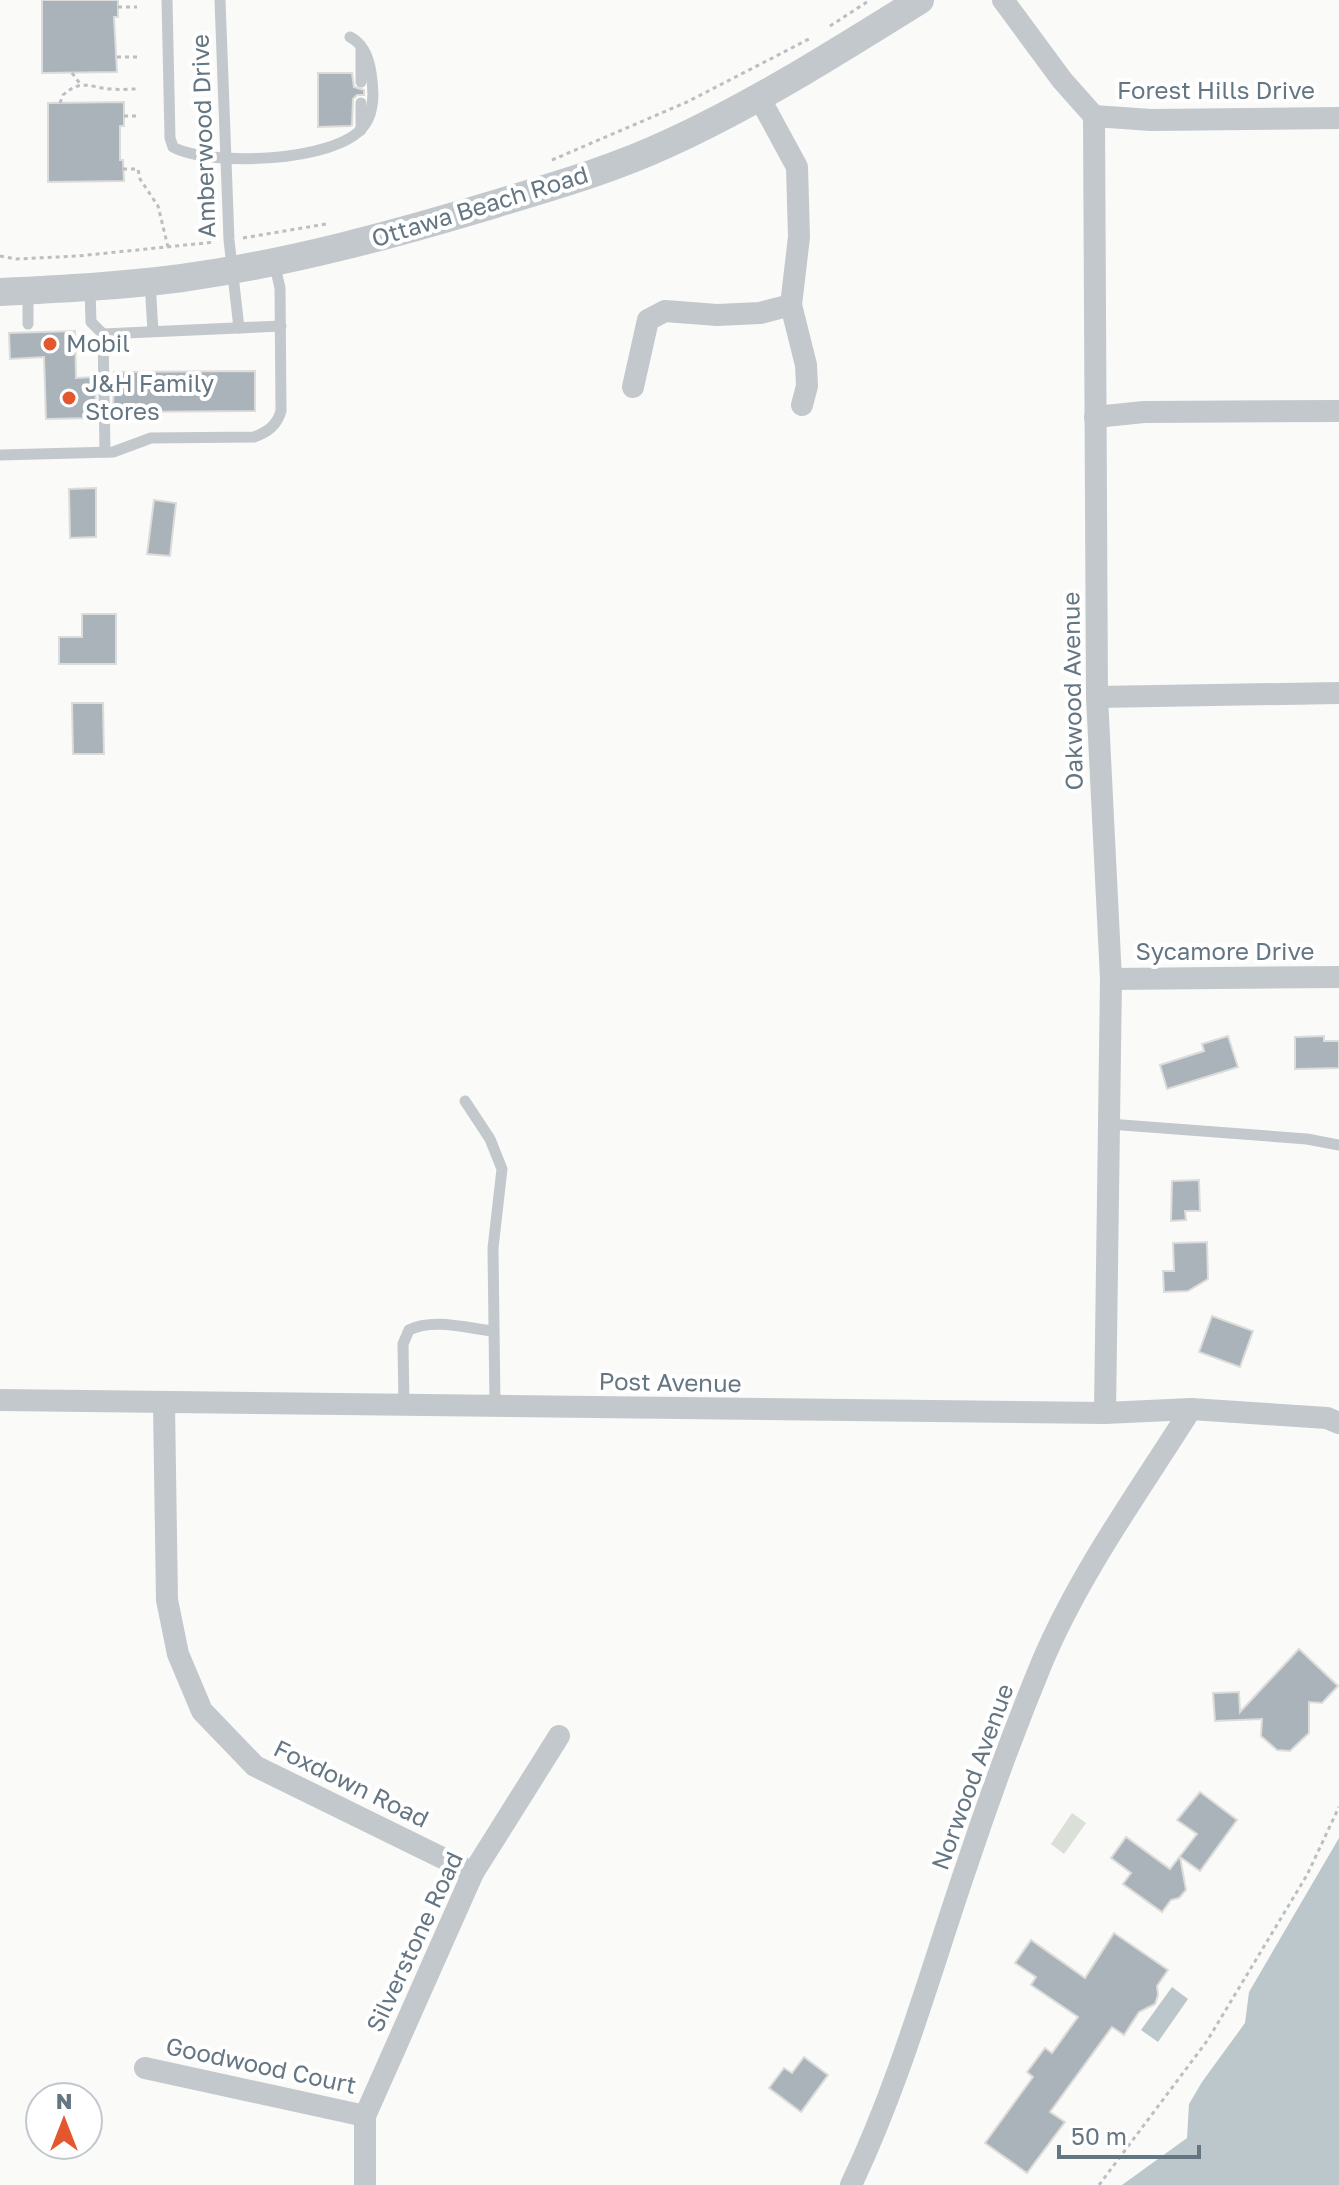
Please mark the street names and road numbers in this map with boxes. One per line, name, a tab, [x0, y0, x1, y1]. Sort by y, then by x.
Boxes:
street label: Amberwood Drive	[184, 34, 221, 239]
street label: Forest Hills Drive	[1117, 75, 1315, 104]
street label: Ottawa Beach Road	[368, 159, 591, 252]
street label: Oakwood Avenue	[1055, 591, 1088, 791]
street label: Sycamore Drive	[1136, 936, 1314, 965]
street label: Post Avenue	[598, 1366, 742, 1397]
street label: Norwood Avenue	[924, 1679, 1019, 1874]
street label: Foxdown Road	[270, 1733, 434, 1833]
street label: Silverstone Road	[359, 1847, 468, 2036]
street label: Goodwood Court	[163, 2030, 359, 2099]

